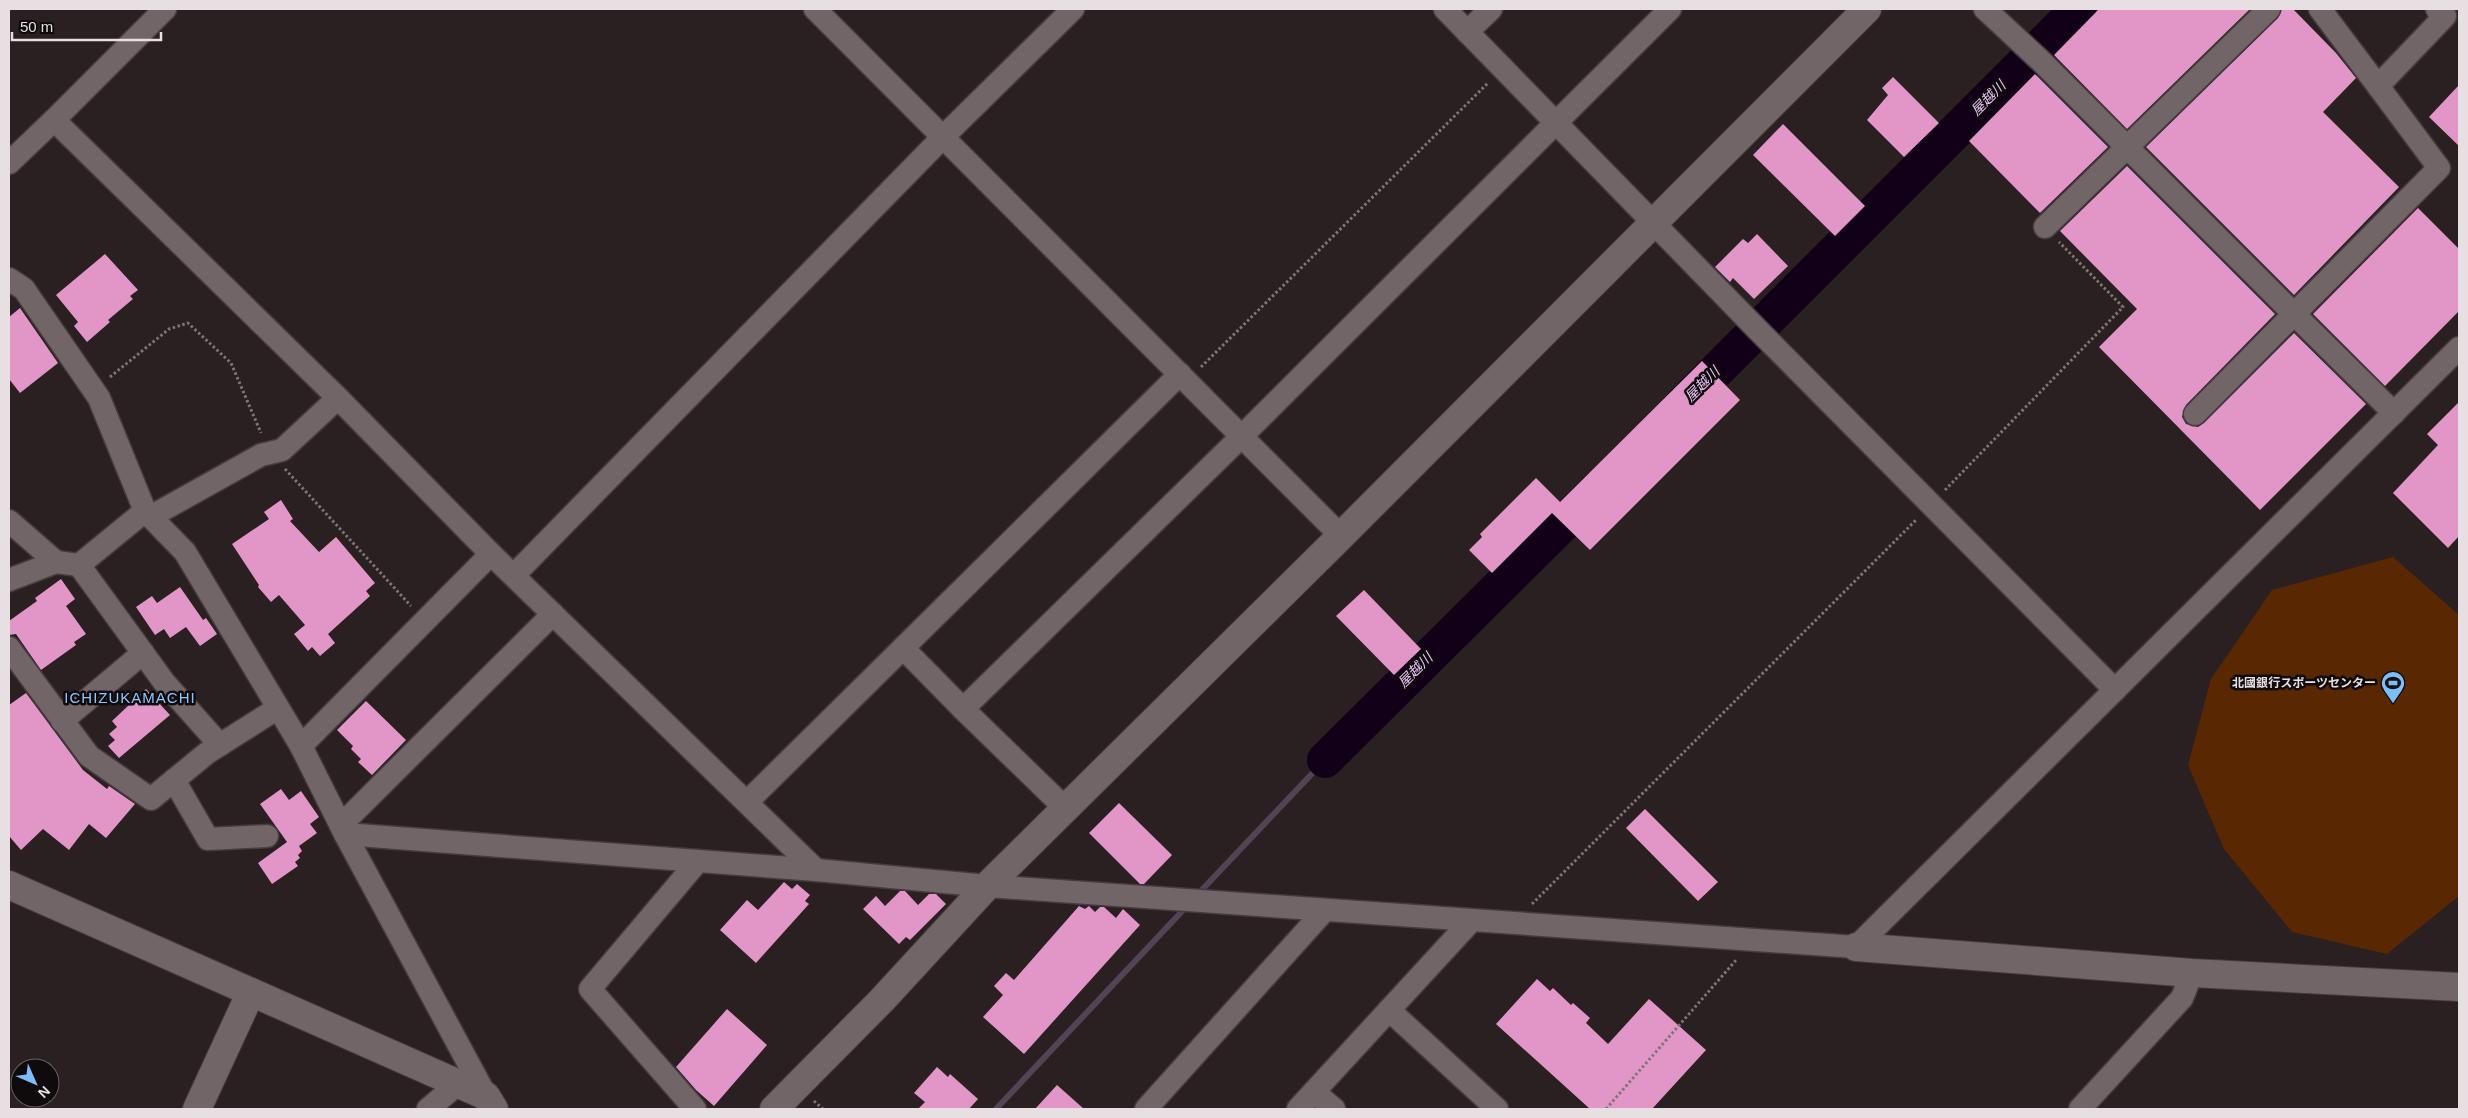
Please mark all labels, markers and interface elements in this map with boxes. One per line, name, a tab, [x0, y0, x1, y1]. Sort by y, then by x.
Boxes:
scale bar	[12, 10, 161, 42]
text: 50 m	[20, 18, 53, 35]
water label: 屋越川	[1967, 76, 2010, 119]
water label: 屋越川	[1681, 362, 1724, 405]
water label: 屋越川	[1394, 648, 1437, 691]
sports icon: 北國銀行スポーツセンター	[2380, 670, 2406, 704]
place label: 北國銀行スポーツセンター	[2232, 676, 2376, 690]
district label: ICHIZUKAMACHI	[64, 689, 196, 706]
north arrow	[10, 1058, 60, 1108]
text: N	[35, 1083, 53, 1101]

